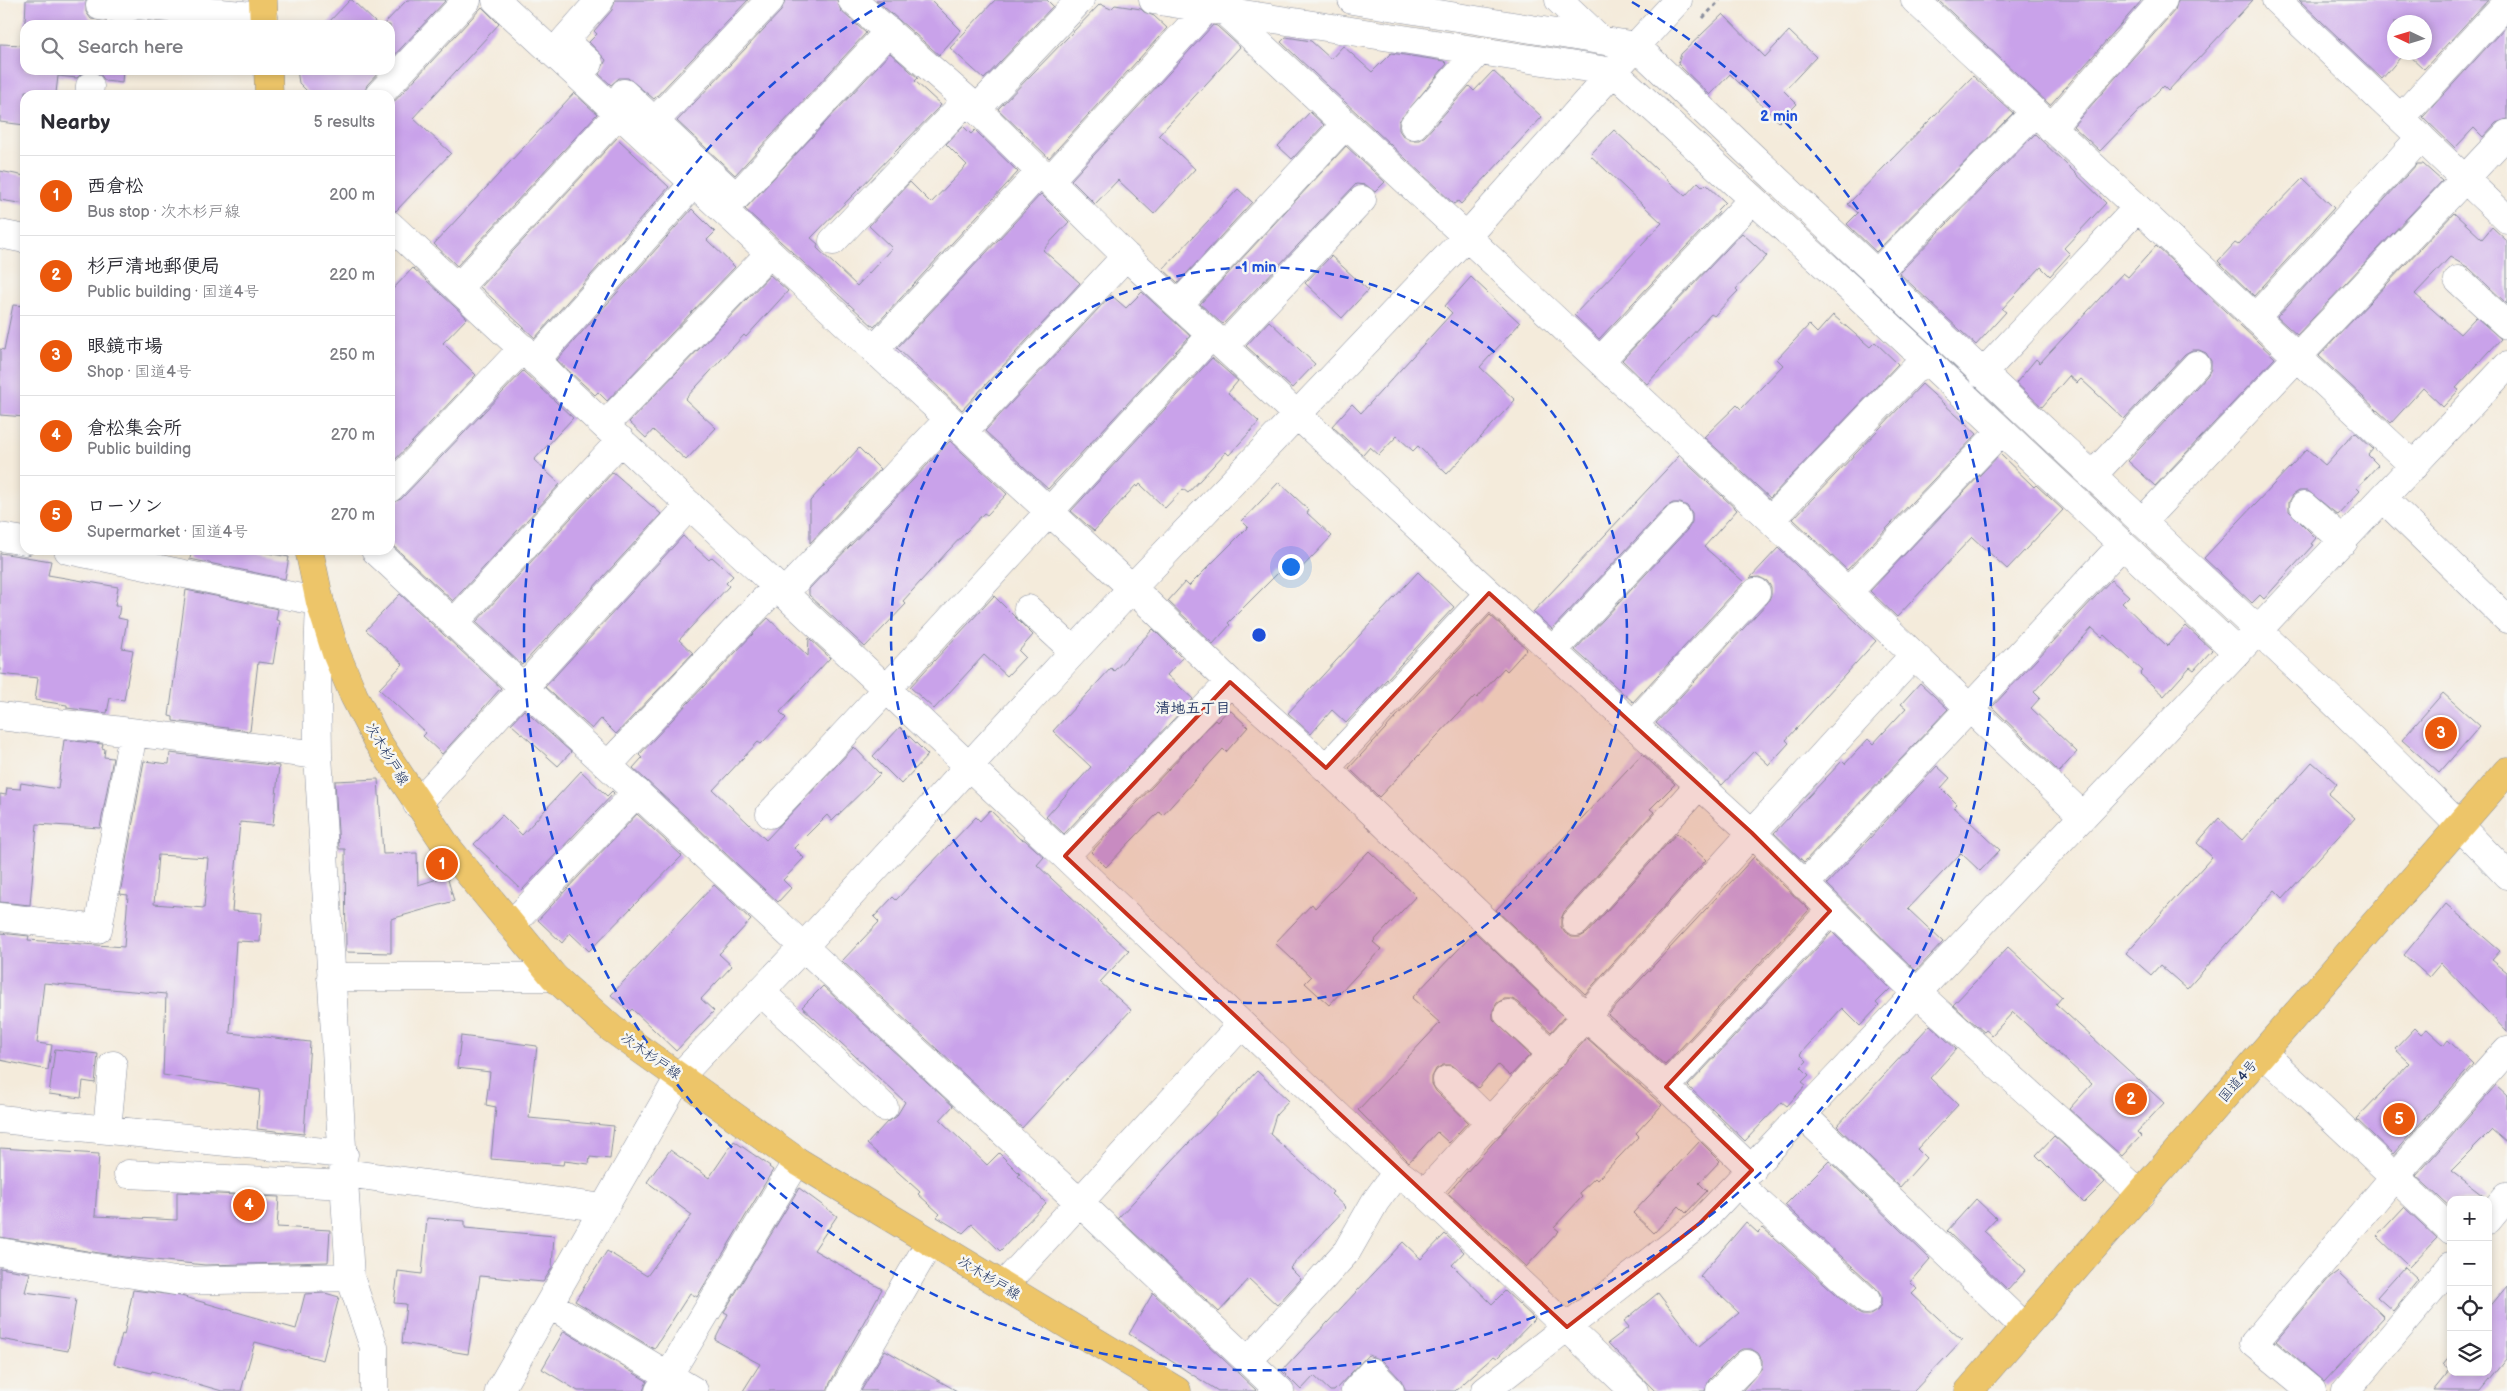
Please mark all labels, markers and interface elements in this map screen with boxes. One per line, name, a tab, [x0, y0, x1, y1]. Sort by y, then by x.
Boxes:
north arrow	[2387, 15, 2432, 60]
search box	[20, 20, 395, 75]
icon: search	[38, 34, 66, 62]
text: Search here	[78, 36, 183, 59]
text: 2 min	[1760, 107, 1798, 126]
text: Nearby	[40, 110, 110, 135]
text: 5 results	[313, 113, 375, 132]
text: 西倉松	[87, 175, 144, 198]
text: 1	[53, 186, 59, 205]
text: 200 m	[329, 186, 375, 205]
text: Bus stop · 次木杉戸線	[87, 203, 240, 222]
text: 杉戸清地郵便局	[87, 255, 220, 278]
text: 1 min	[1241, 258, 1277, 277]
text: 2	[51, 266, 61, 285]
text: 220 m	[329, 266, 375, 285]
text: Public building · 国道4号	[87, 283, 259, 302]
text: 眼鏡市場	[87, 335, 163, 358]
text: 3	[51, 346, 61, 365]
text: 250 m	[329, 346, 375, 365]
text: Shop · 国道4号	[87, 363, 192, 382]
text: 倉松集会所	[87, 417, 182, 440]
text: 4	[51, 426, 61, 445]
text: 270 m	[331, 426, 375, 445]
text: Public building	[87, 440, 191, 459]
text: ローソン	[87, 495, 163, 518]
text: 5	[51, 506, 61, 525]
text: 270 m	[331, 506, 375, 525]
text: Supermarket · 国道4号	[87, 523, 248, 542]
your location	[1278, 554, 1304, 580]
centre of rings	[1250, 626, 1268, 644]
district label: 清地五丁目	[1155, 699, 1231, 718]
pin: 3	[2425, 714, 2457, 752]
street label: 次木杉戸線	[362, 720, 412, 788]
pin: 1	[426, 845, 458, 883]
street label: 次木杉戸線	[617, 1029, 685, 1083]
street label: 国道4号	[2215, 1056, 2261, 1106]
pin: 2	[2115, 1080, 2147, 1118]
pin: 5	[2383, 1100, 2415, 1138]
pin: 4	[233, 1186, 265, 1224]
map controls	[2447, 1196, 2492, 1376]
button: +	[2447, 1196, 2492, 1241]
button: −	[2447, 1241, 2492, 1286]
street label: 次木杉戸線	[955, 1253, 1023, 1303]
button: locate	[2447, 1286, 2492, 1331]
button: layers	[2447, 1331, 2492, 1376]

